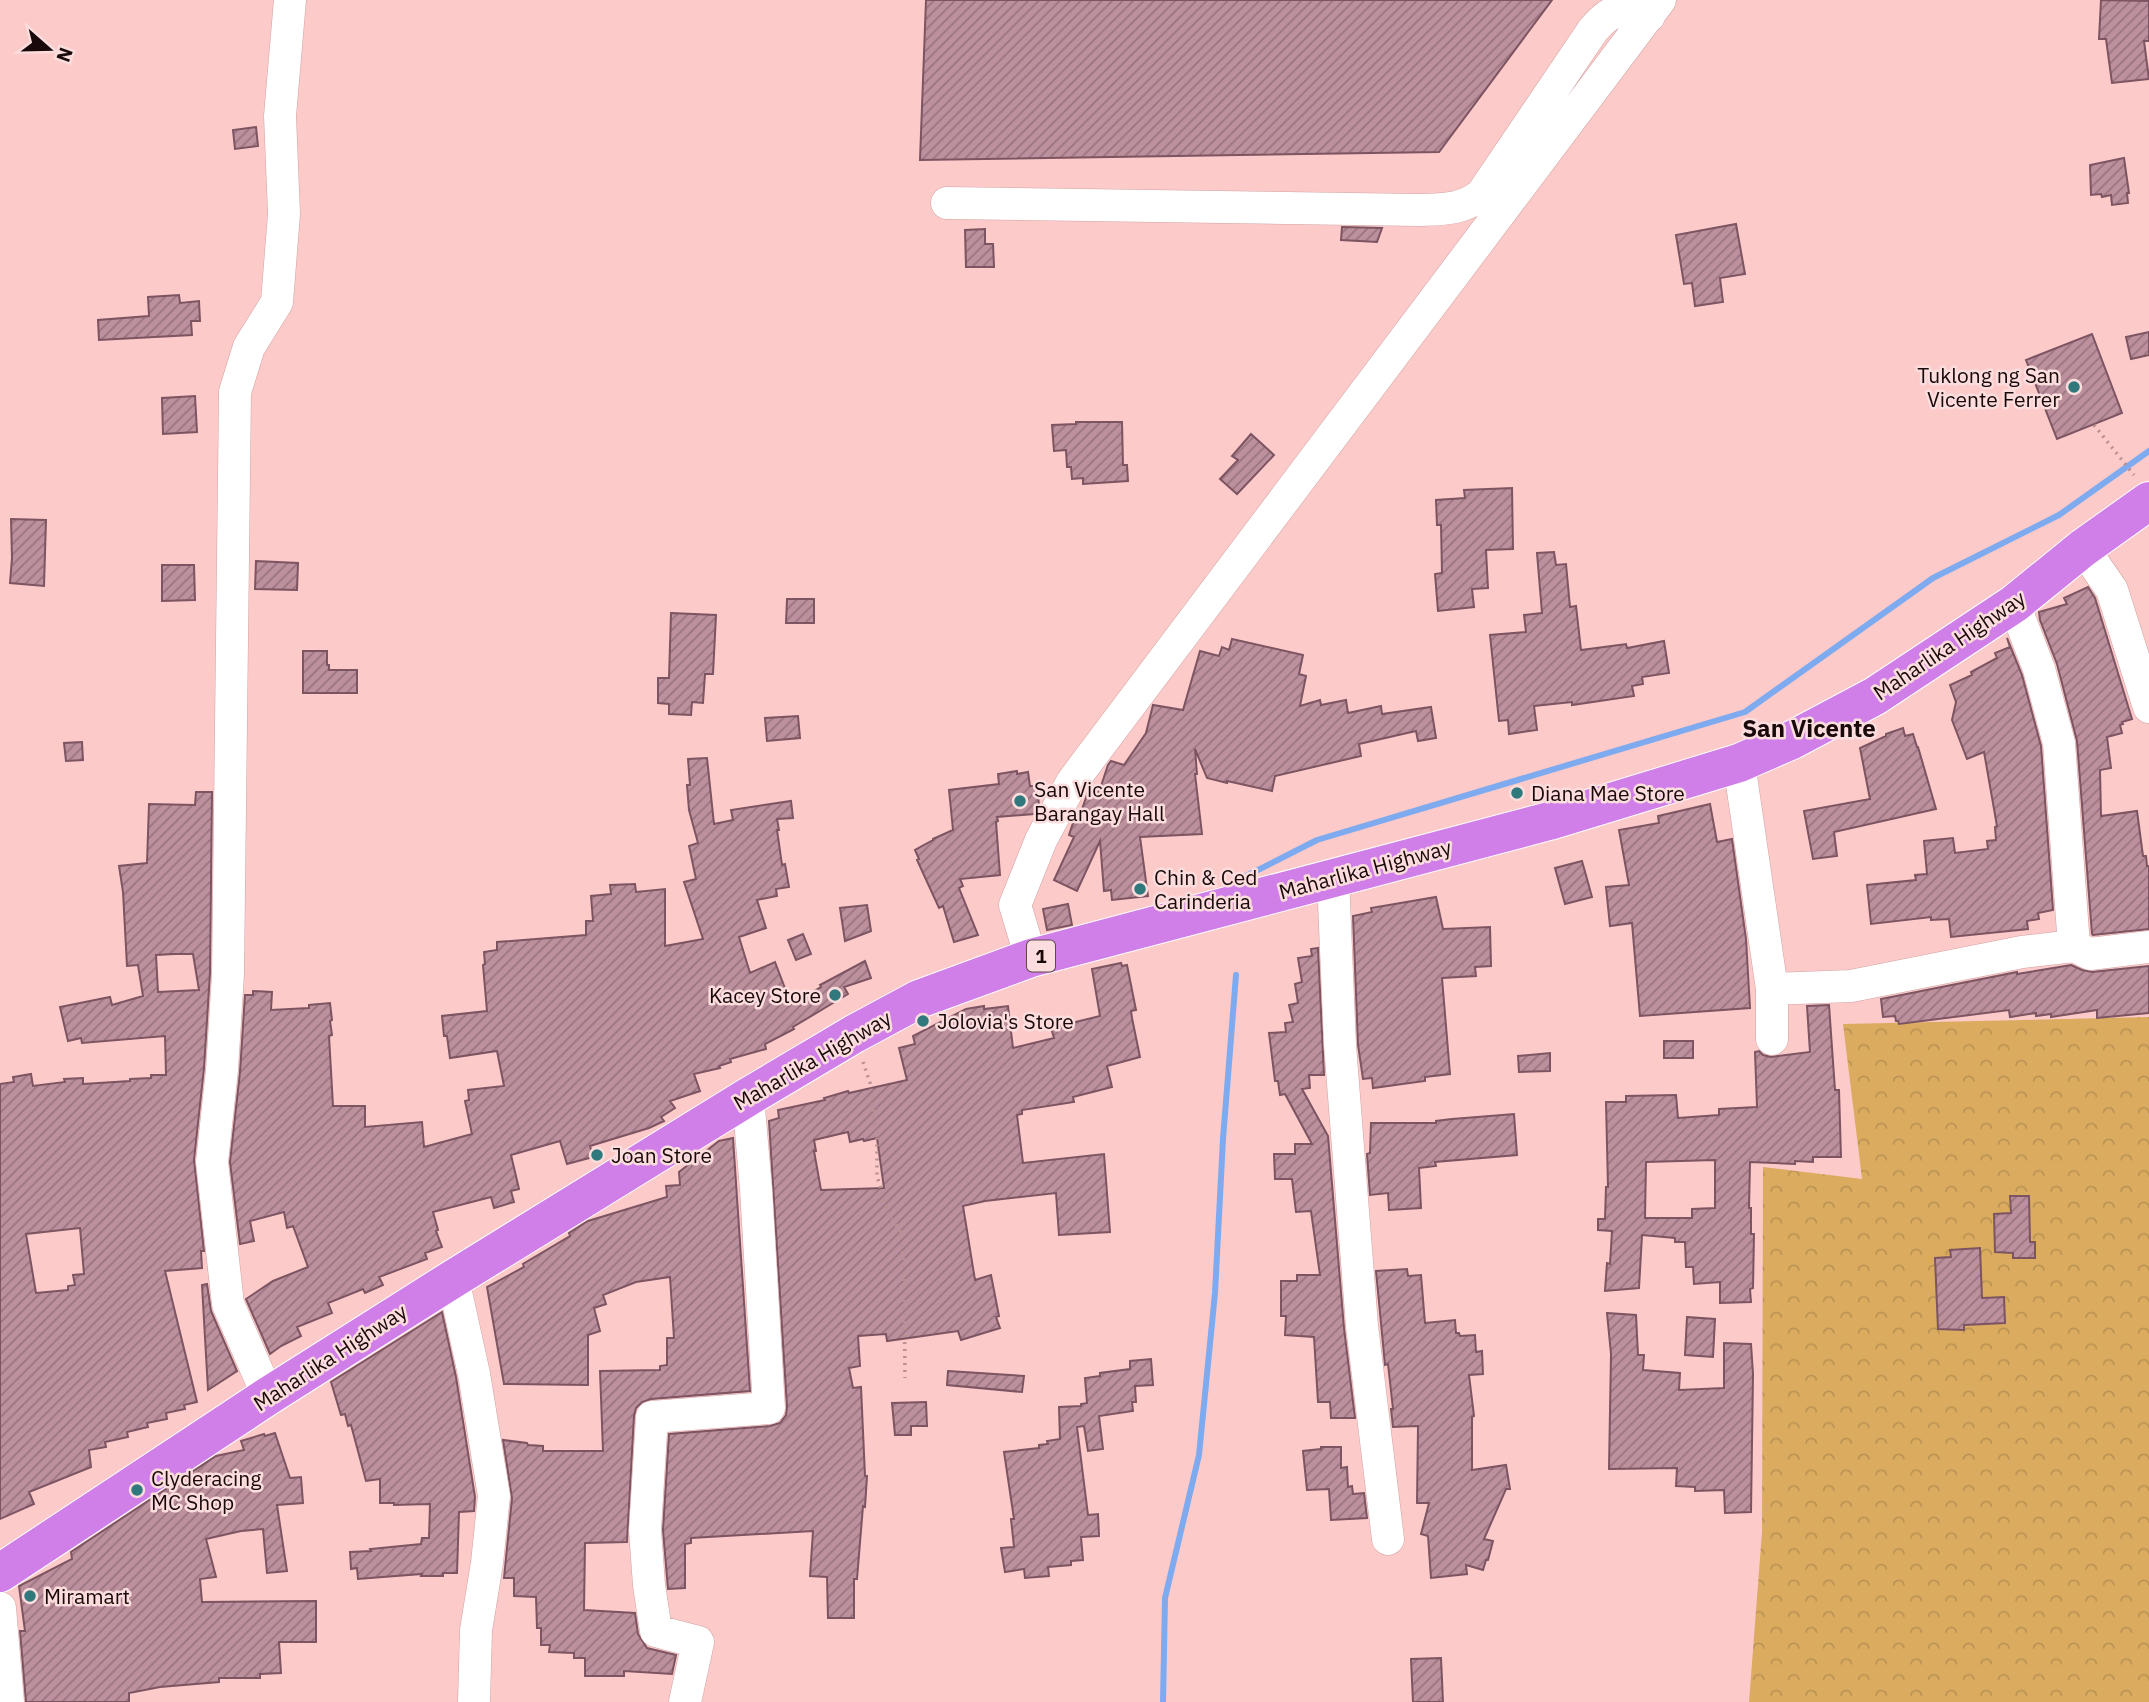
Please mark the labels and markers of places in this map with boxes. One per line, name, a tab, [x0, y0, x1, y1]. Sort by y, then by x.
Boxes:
place label: Tuklong ng San Vicente Ferrer	[1917, 361, 2060, 413]
marker: Tuklong ng San Vicente Ferrer	[2066, 379, 2082, 395]
place label: San Vicente Barangay Hall	[1034, 775, 1165, 827]
place label: Diana Mae Store	[1531, 779, 1685, 807]
marker: Diana Mae Store	[1509, 785, 1525, 801]
marker: San Vicente Barangay Hall	[1012, 793, 1028, 809]
place label: Chin & Ced Carinderia	[1154, 863, 1257, 915]
marker: Chin & Ced Carinderia	[1132, 881, 1148, 897]
place label: Kacey Store	[709, 981, 821, 1009]
marker: Kacey Store	[827, 987, 843, 1003]
place label: Jolovia's Store	[937, 1007, 1074, 1035]
marker: Jolovia's Store	[915, 1013, 931, 1029]
place label: Joan Store	[611, 1141, 712, 1169]
marker: Joan Store	[589, 1147, 605, 1163]
place label: Clyderacing MC Shop	[151, 1464, 261, 1516]
marker: Clyderacing MC Shop	[129, 1482, 145, 1498]
place label: Miramart	[44, 1582, 130, 1610]
marker: Miramart	[22, 1588, 38, 1604]

